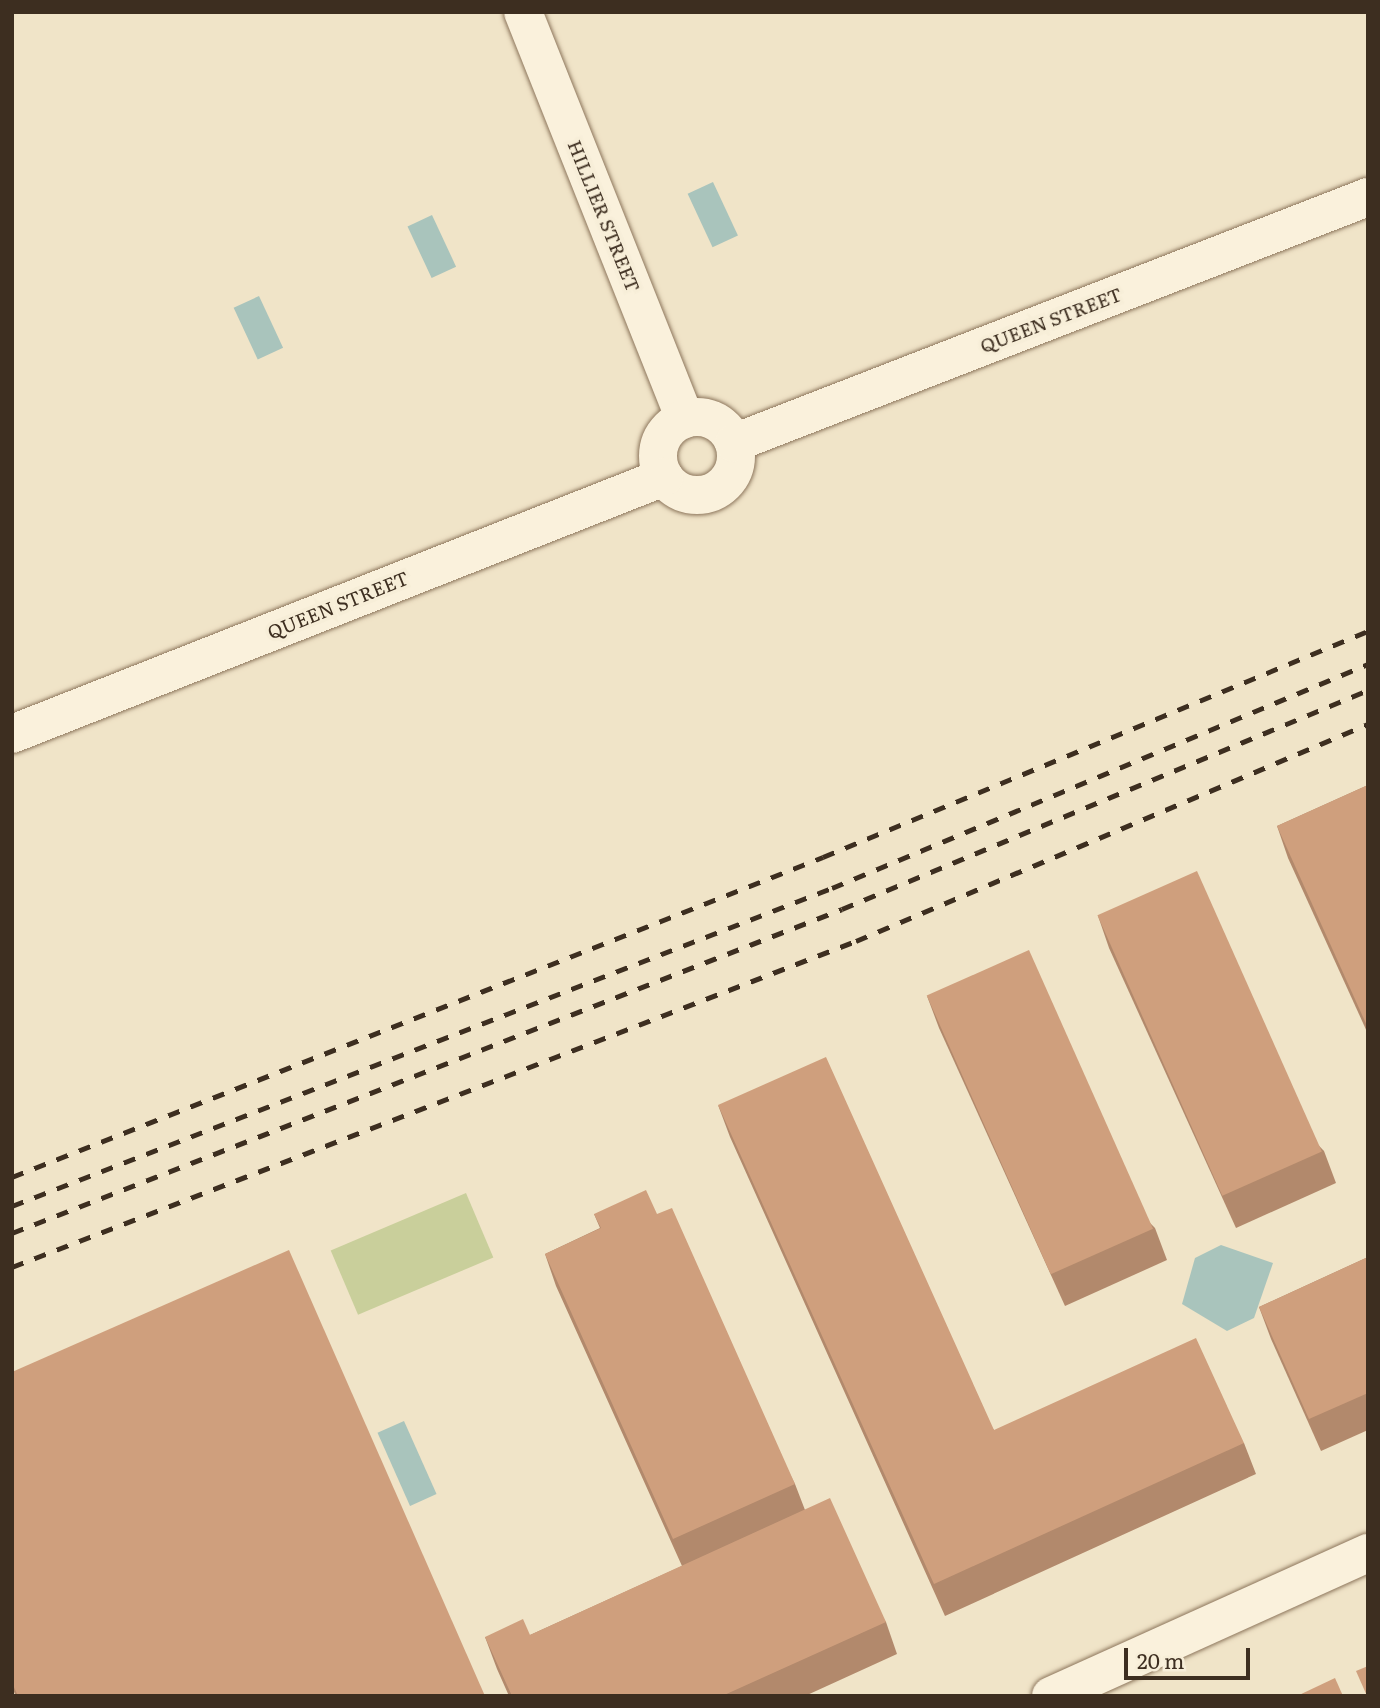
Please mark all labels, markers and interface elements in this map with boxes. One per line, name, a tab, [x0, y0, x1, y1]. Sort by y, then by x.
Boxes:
street label: HILLIER STREET	[563, 137, 645, 295]
street label: QUEEN STREET	[977, 282, 1125, 358]
street label: QUEEN STREET	[264, 566, 412, 644]
scale bar	[1128, 1634, 1254, 1678]
text: 20 m	[1137, 1644, 1184, 1675]

